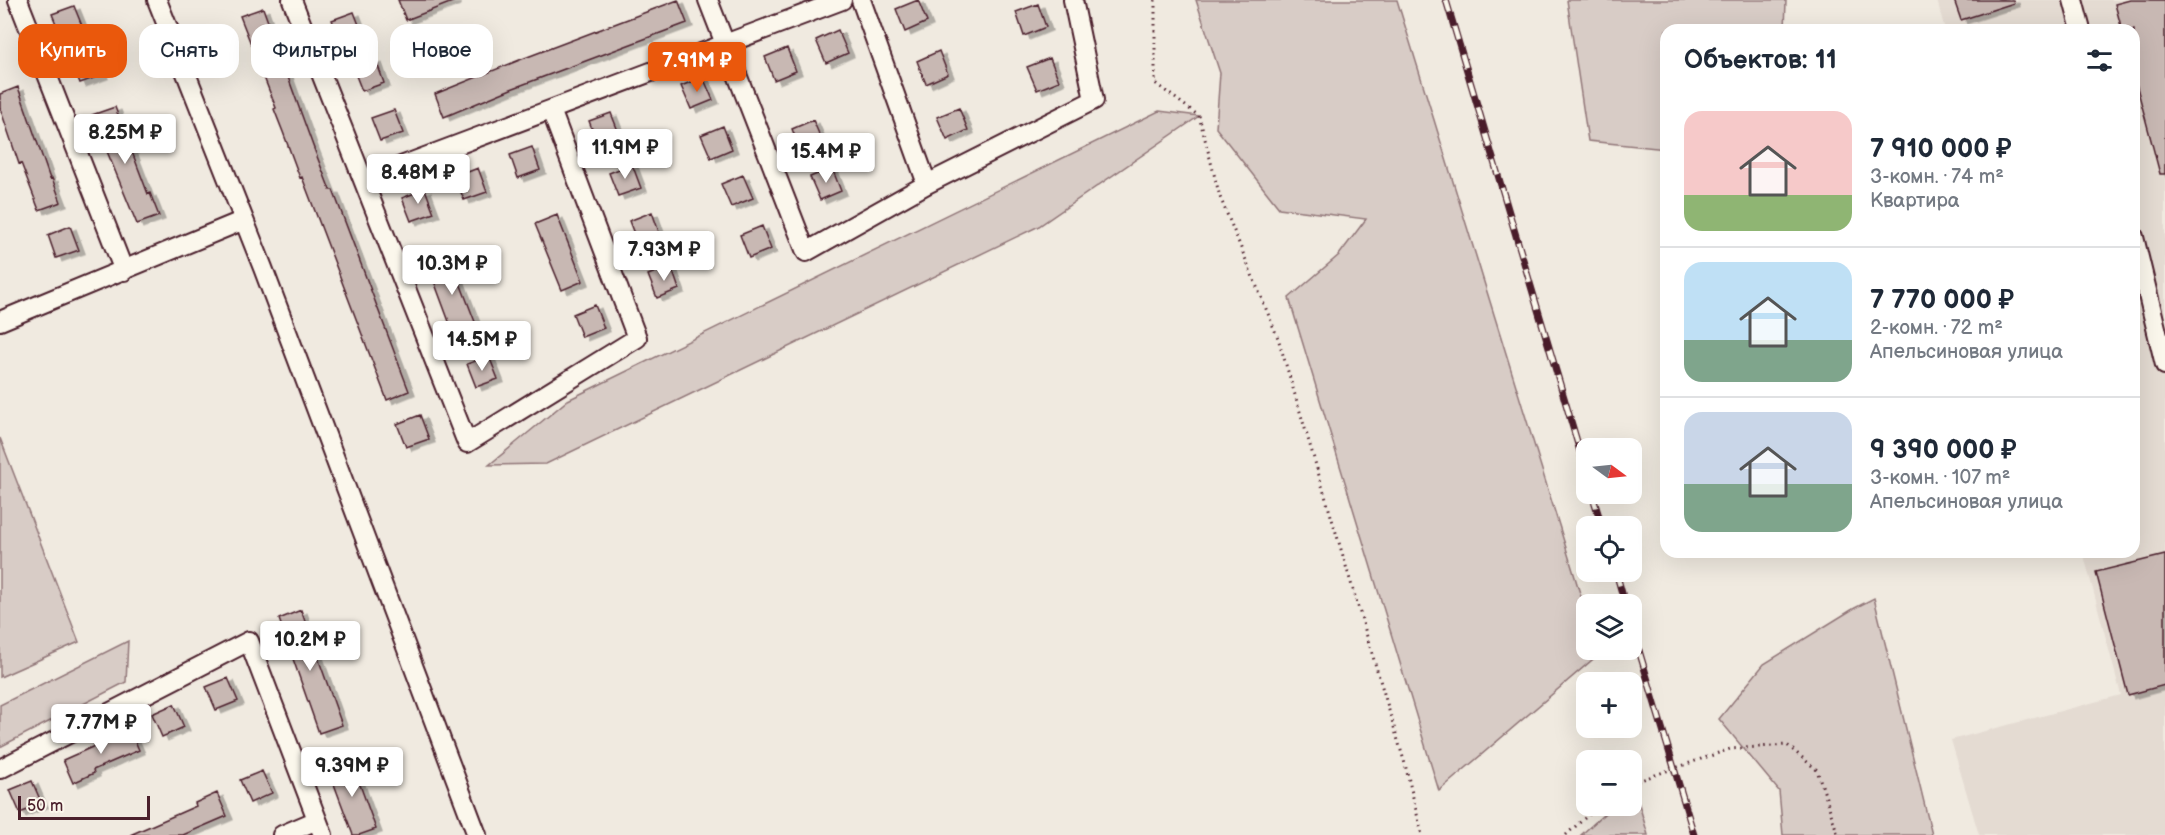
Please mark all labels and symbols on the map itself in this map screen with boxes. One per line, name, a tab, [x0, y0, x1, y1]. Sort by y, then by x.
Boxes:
pin: 7.91M ₽	[642, 42, 752, 93]
pin: 8.25M ₽	[70, 114, 180, 165]
pin: 11.9M ₽	[570, 129, 680, 180]
pin: 15.4M ₽	[771, 133, 881, 184]
pin: 8.48M ₽	[363, 154, 473, 205]
pin: 7.93M ₽	[609, 231, 719, 282]
pin: 10.3M ₽	[397, 245, 507, 296]
pin: 14.5M ₽	[427, 321, 537, 372]
north arrow	[1576, 438, 1642, 504]
pin: 10.2M ₽	[255, 621, 365, 672]
pin: 7.77M ₽	[46, 704, 156, 755]
pin: 9.39M ₽	[297, 747, 407, 798]
scale bar	[18, 793, 150, 820]

